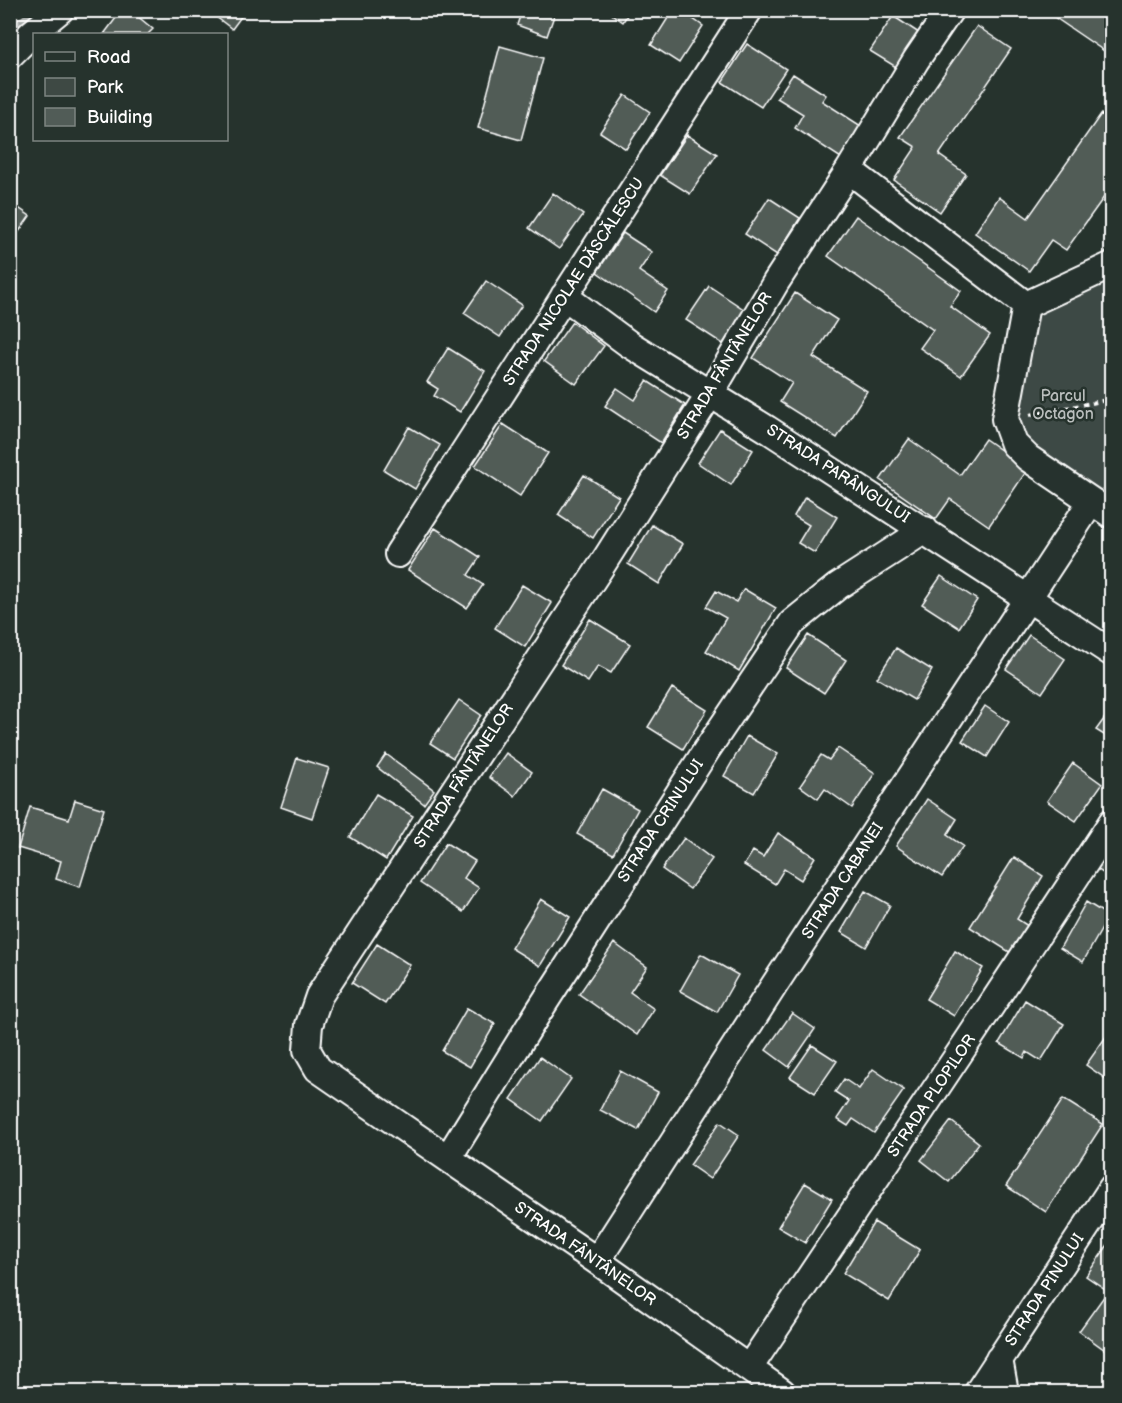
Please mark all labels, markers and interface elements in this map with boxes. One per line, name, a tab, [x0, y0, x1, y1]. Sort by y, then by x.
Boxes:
legend	[33, 33, 228, 141]
text: Road	[87, 47, 131, 68]
text: Park	[87, 77, 123, 98]
text: Building	[87, 107, 153, 128]
street label: STRADA NICOLAE DĂSCĂLESCU	[499, 174, 648, 390]
street label: STRADA FÂNTÂNELOR	[672, 288, 776, 443]
park label: Parcul Octagon	[1032, 387, 1094, 424]
street label: STRADA PARÂNGULUI	[763, 419, 914, 527]
street label: STRADA FÂNTÂNELOR	[409, 699, 518, 852]
street label: STRADA CRINULUI	[614, 756, 708, 886]
street label: STRADA CABANEI	[798, 819, 888, 943]
street label: STRADA PLOPILOR	[884, 1031, 980, 1161]
street label: STRADA FÂNTÂNELOR	[511, 1196, 661, 1310]
street label: STRADA PINULUI	[1002, 1230, 1088, 1350]

